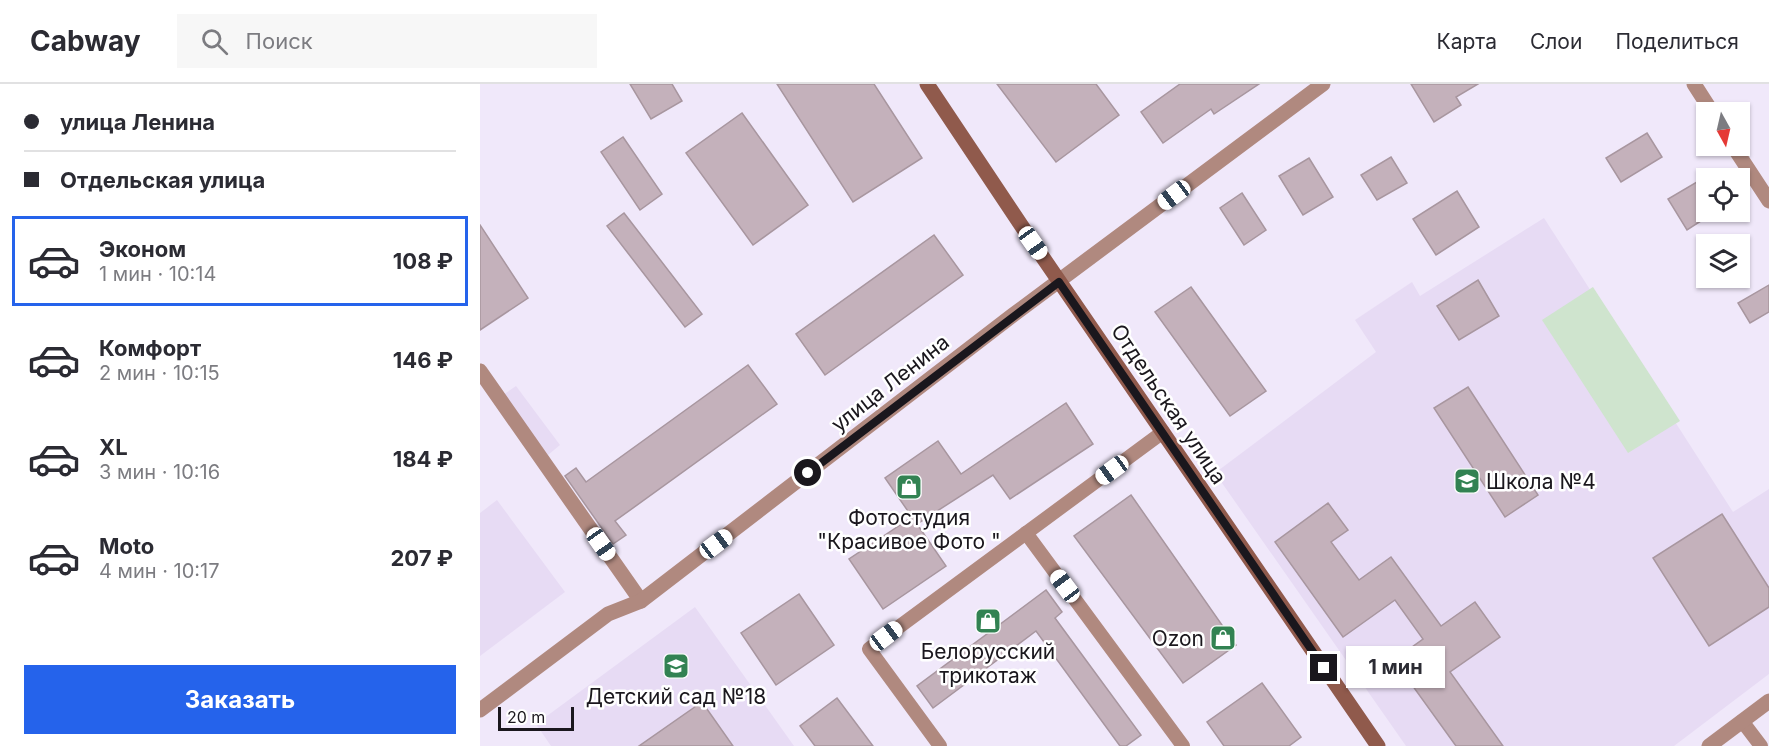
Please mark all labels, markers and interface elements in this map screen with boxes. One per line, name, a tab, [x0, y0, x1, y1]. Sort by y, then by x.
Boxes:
search box	[177, 14, 597, 68]
text: Cabway	[30, 24, 141, 58]
icon: search	[198, 25, 231, 58]
text: Поиск	[246, 28, 313, 54]
text: Карта	[1437, 29, 1497, 54]
text: Слои	[1530, 29, 1582, 54]
text: Поделиться	[1615, 29, 1739, 54]
north arrow	[1696, 102, 1750, 156]
map controls	[1696, 102, 1750, 288]
text: улица Ленина	[60, 109, 215, 135]
text: Отдельская улица	[60, 167, 265, 193]
button: locate	[1696, 168, 1750, 222]
car	[1154, 177, 1194, 213]
car	[1015, 223, 1051, 263]
icon: car	[27, 234, 81, 288]
button: layers	[1696, 234, 1750, 288]
text: Эконом	[99, 236, 186, 262]
text: 108 ₽	[393, 248, 453, 274]
text: 1 мин · 10:14	[99, 262, 216, 286]
street label: Отдельская улица	[1106, 319, 1232, 489]
street label: улица Ленина	[826, 329, 954, 437]
icon: car	[27, 333, 81, 387]
text: Комфорт	[99, 335, 201, 361]
text: 146 ₽	[393, 347, 453, 373]
text: 2 мин · 10:15	[99, 361, 220, 385]
icon: car	[27, 432, 81, 486]
text: XL	[99, 434, 128, 460]
text: 184 ₽	[393, 446, 453, 472]
car	[1092, 452, 1132, 488]
route start	[794, 459, 821, 486]
text: 3 мин · 10:16	[99, 460, 220, 484]
school or university icon: Школа №4	[1452, 466, 1482, 496]
place label: Школа №4	[1486, 469, 1596, 494]
shop icon: Фотостудия "Красивое Фото "	[894, 472, 924, 502]
place label: Фотостудия "Красивое Фото "	[817, 505, 1001, 554]
car	[583, 524, 619, 564]
car	[696, 526, 736, 562]
icon: car	[27, 531, 81, 585]
text: Moto	[99, 533, 154, 559]
text: 207 ₽	[390, 545, 453, 571]
text: 4 мин · 10:17	[99, 559, 220, 583]
car	[1047, 566, 1083, 606]
shop icon: Белорусский трикотаж	[973, 606, 1003, 636]
car	[866, 618, 906, 654]
shop icon: Ozon	[1208, 623, 1238, 653]
place label: Ozon	[1152, 626, 1204, 651]
place label: Белорусский трикотаж	[921, 639, 1055, 688]
callout: 1 мин	[1345, 647, 1444, 689]
school or university icon: Детский сад №18	[661, 651, 691, 681]
route end	[1310, 654, 1337, 681]
text: 1 мин	[1368, 655, 1423, 679]
button: Заказать	[24, 665, 456, 734]
place label: Детский сад №18	[586, 684, 766, 709]
scale bar	[498, 704, 574, 732]
text: 20 m	[507, 707, 545, 727]

